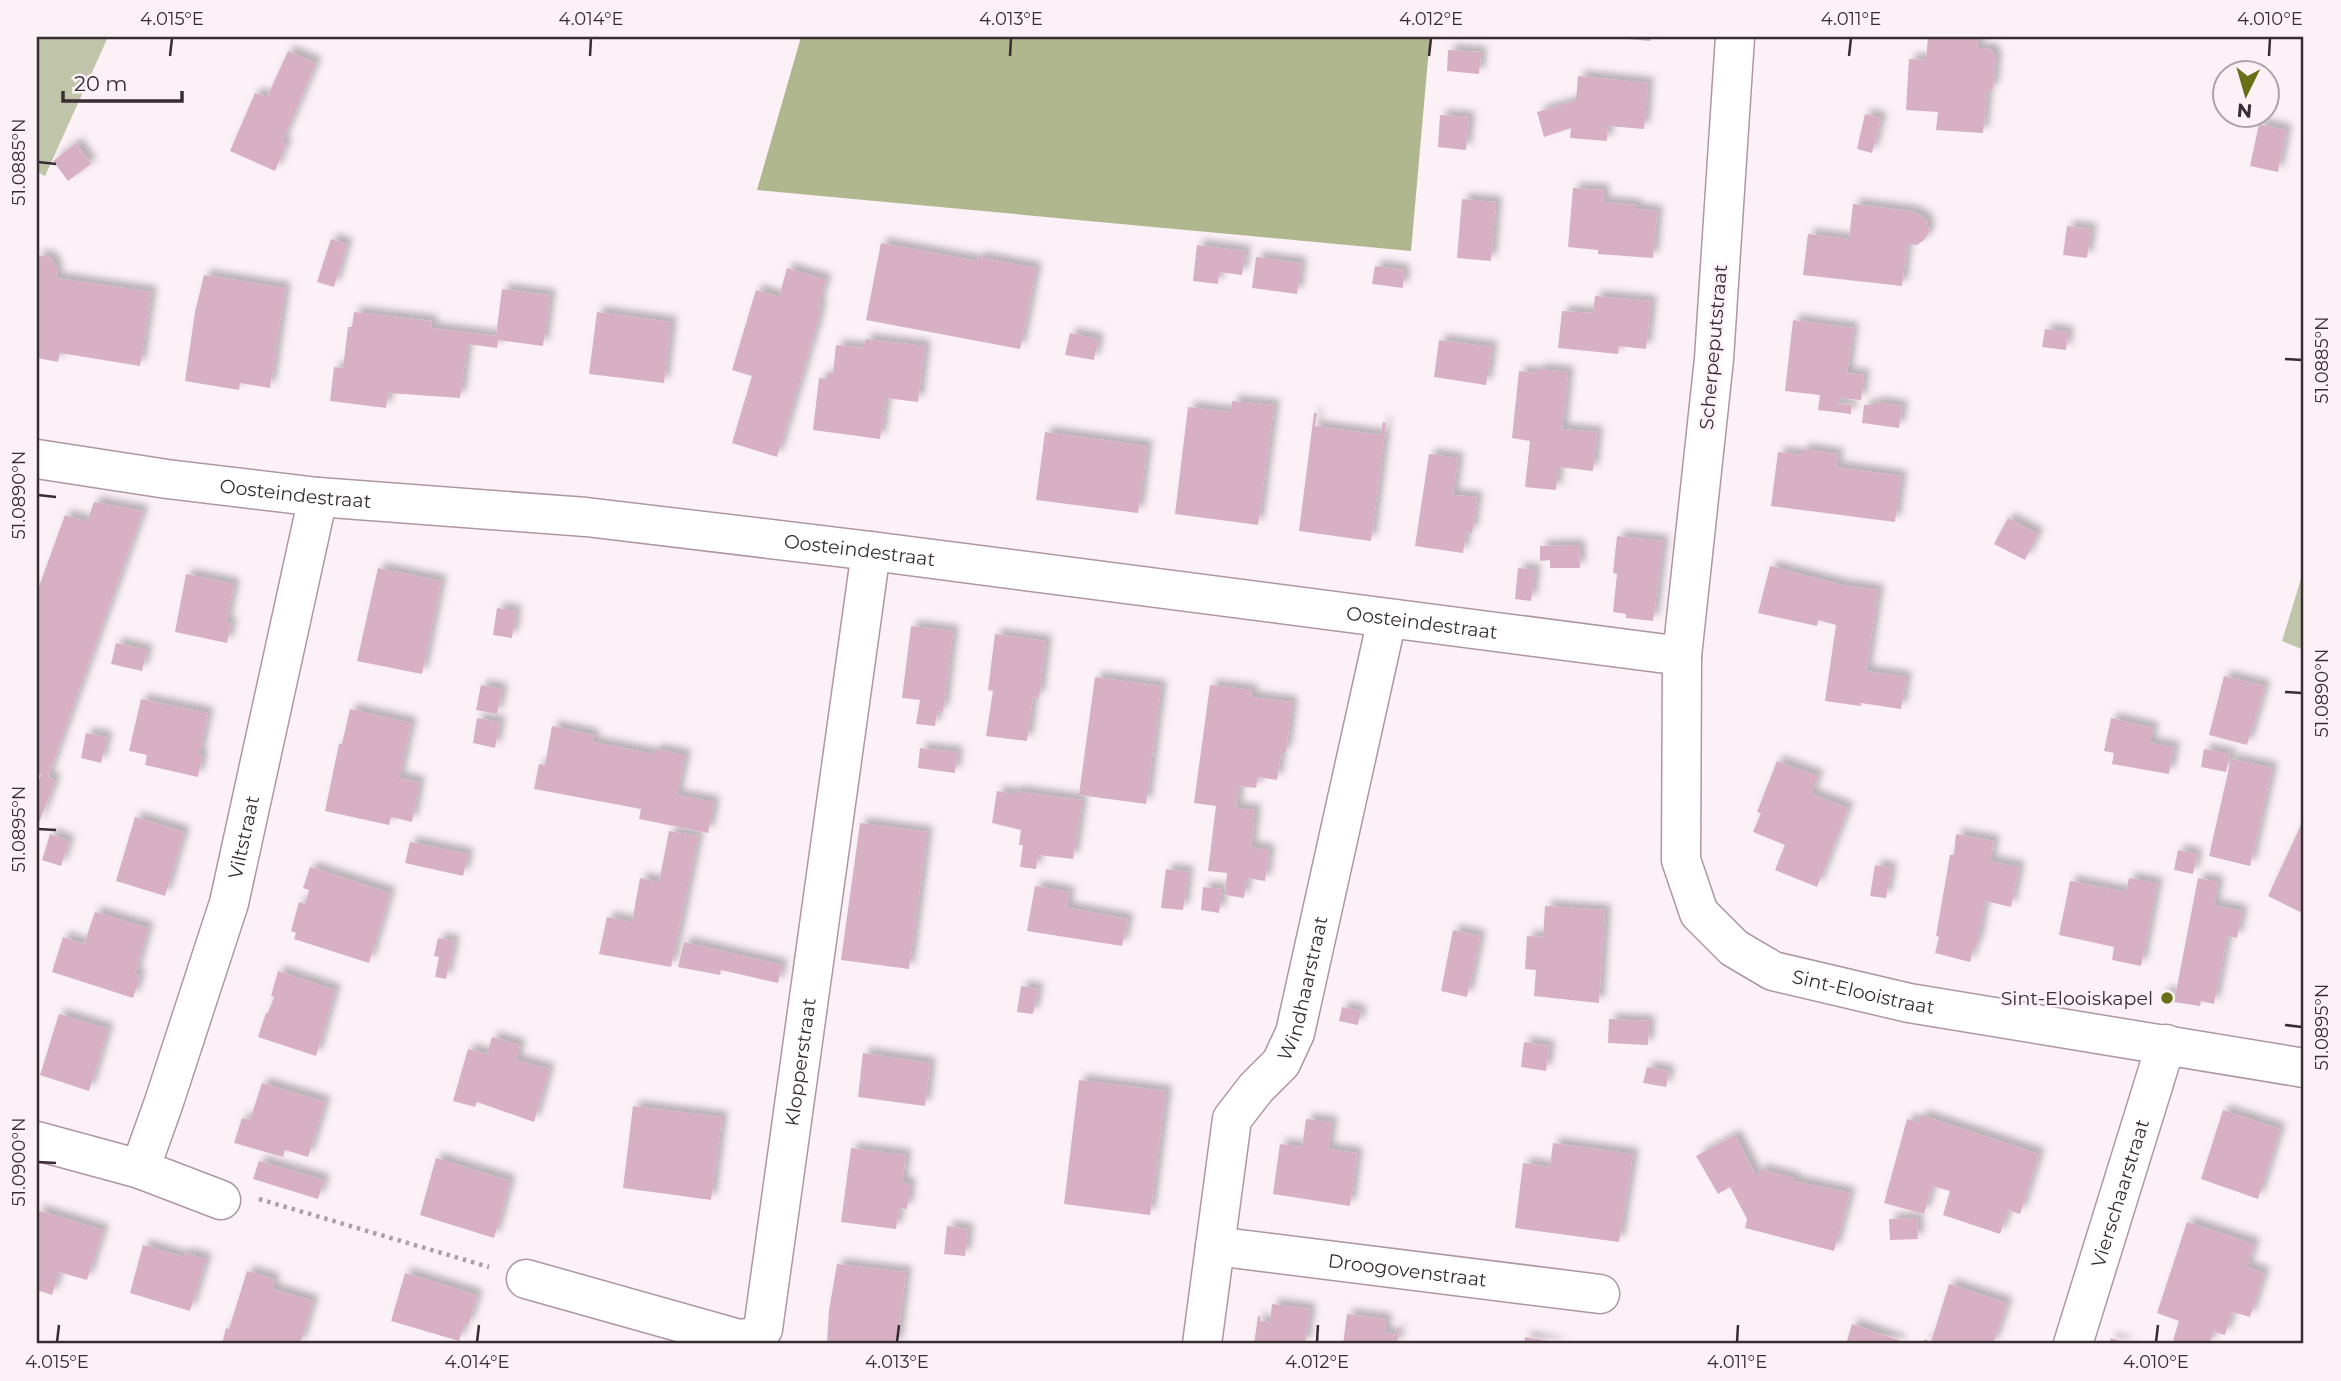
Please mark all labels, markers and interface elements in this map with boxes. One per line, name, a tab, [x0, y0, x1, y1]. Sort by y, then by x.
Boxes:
text: 4.015°E	[140, 8, 204, 30]
text: 4.014°E	[558, 8, 624, 30]
text: 4.013°E	[979, 8, 1043, 30]
text: 4.012°E	[1399, 8, 1463, 30]
text: 4.011°E	[1821, 8, 1881, 30]
text: 4.010°E	[2237, 8, 2303, 30]
scale bar	[63, 60, 182, 104]
north arrow	[2212, 60, 2282, 130]
text: 20 m	[74, 71, 128, 96]
text: N	[2236, 98, 2253, 123]
text: 51.0885°N	[8, 118, 30, 206]
street label: Scherpeputstraat	[1695, 263, 1732, 431]
text: 51.0885°N	[2311, 316, 2333, 404]
text: 51.0890°N	[8, 451, 30, 539]
street label: Oosteindestraat	[218, 474, 373, 513]
street label: Oosteindestraat	[783, 530, 937, 571]
street label: Oosteindestraat	[1345, 602, 1499, 644]
text: 51.0890°N	[2311, 649, 2333, 737]
text: 51.0895°N	[8, 786, 30, 872]
street label: Viltstraat	[224, 793, 264, 881]
street label: Windhaarstraat	[1273, 914, 1333, 1064]
street label: Sint-Elooistraat	[1790, 965, 1937, 1019]
text: 51.0895°N	[2311, 984, 2333, 1070]
place label: Sint-Elooiskapel	[2001, 987, 2153, 1010]
marker: Sint-Elooiskapel	[2159, 990, 2175, 1006]
street label: Klopperstraat	[780, 996, 821, 1128]
street label: Vierschaarstraat	[2086, 1116, 2154, 1270]
text: 51.0900°N	[8, 1117, 30, 1207]
street label: Droogovenstraat	[1327, 1249, 1489, 1292]
text: 4.015°E	[25, 1351, 89, 1373]
text: 4.014°E	[444, 1351, 510, 1373]
text: 4.013°E	[865, 1351, 929, 1373]
text: 4.012°E	[1285, 1351, 1349, 1373]
text: 4.011°E	[1707, 1351, 1767, 1373]
text: 4.010°E	[2123, 1351, 2189, 1373]

